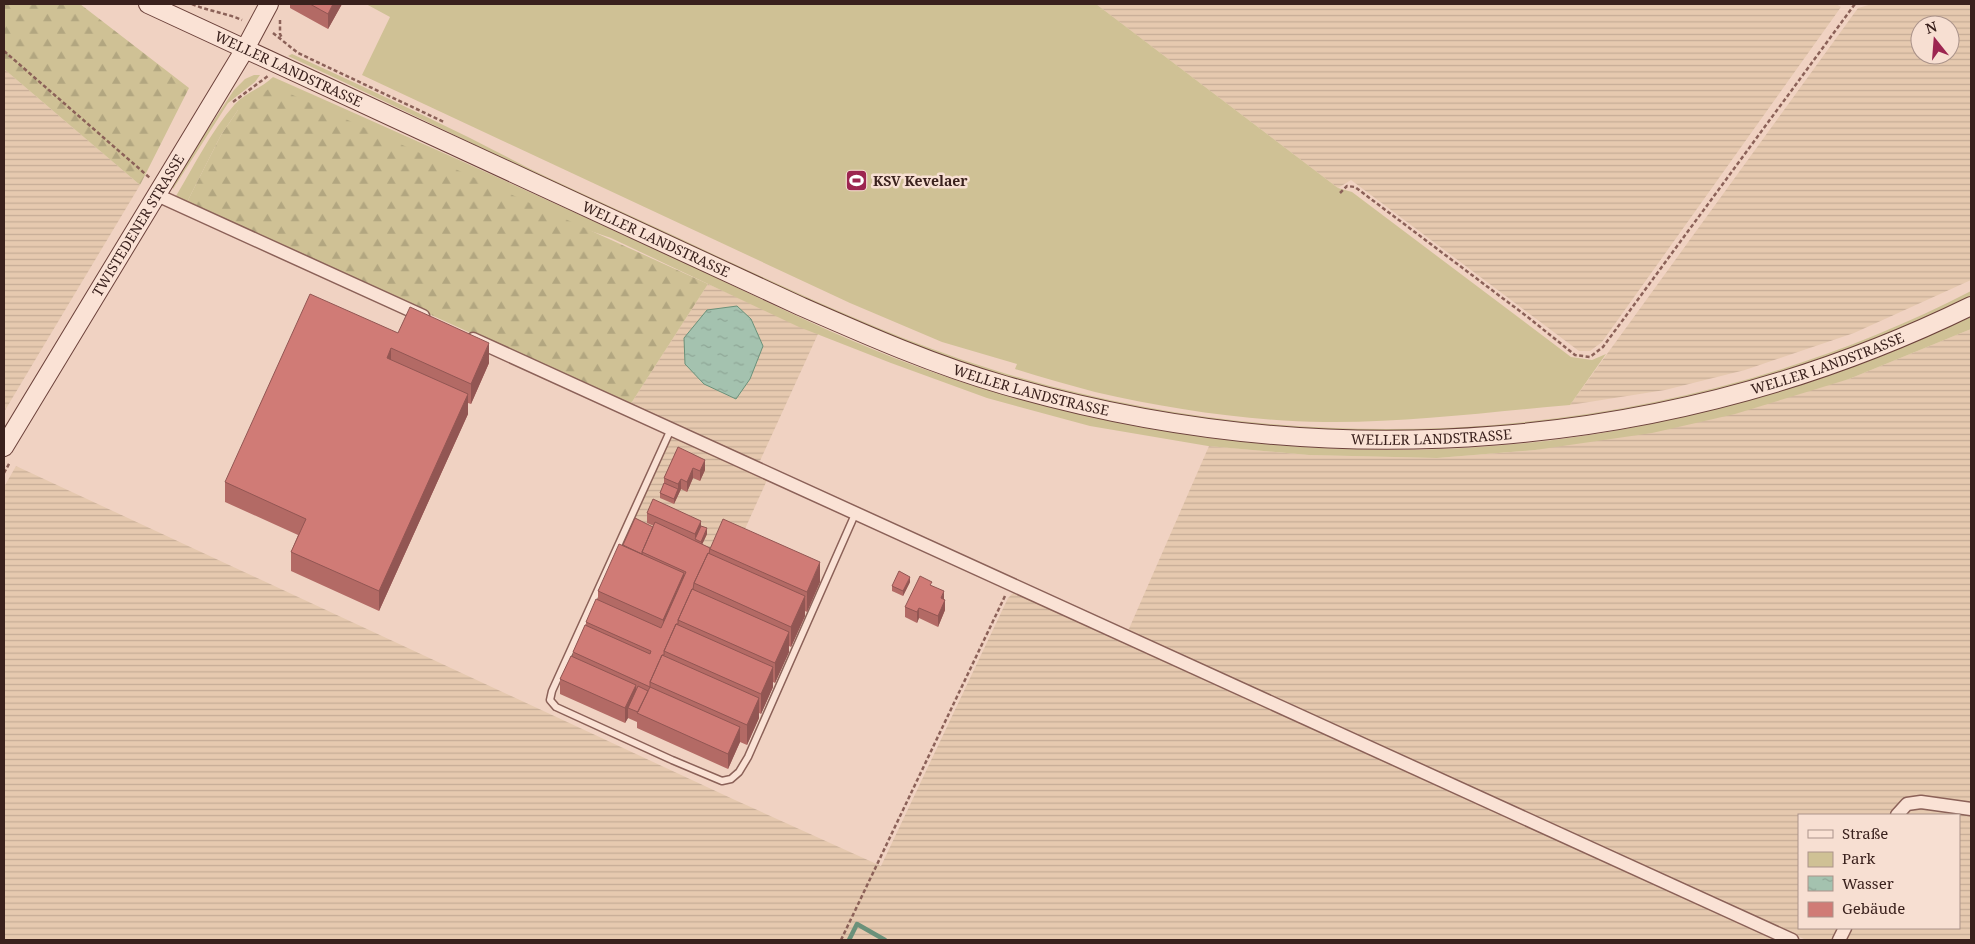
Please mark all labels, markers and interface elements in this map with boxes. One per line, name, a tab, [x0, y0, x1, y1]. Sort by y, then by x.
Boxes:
north arrow	[1910, 15, 1960, 65]
text: N	[1923, 16, 1939, 38]
street label: WELLER LANDSTRASSE	[212, 26, 366, 111]
street label: TWISTEDENER STRASSE	[87, 150, 188, 300]
sports icon: KSV Kevelaer	[845, 169, 869, 193]
place label: KSV Kevelaer	[873, 171, 968, 190]
street label: WELLER LANDSTRASSE	[579, 196, 734, 281]
street label: WELLER LANDSTRASSE	[1749, 327, 1907, 398]
street label: WELLER LANDSTRASSE	[951, 359, 1111, 420]
street label: WELLER LANDSTRASSE	[1351, 424, 1513, 449]
legend	[1798, 814, 1960, 929]
text: Straße	[1842, 823, 1888, 843]
text: Park	[1842, 848, 1876, 868]
text: Wasser	[1842, 873, 1894, 893]
text: Gebäude	[1842, 898, 1905, 918]

